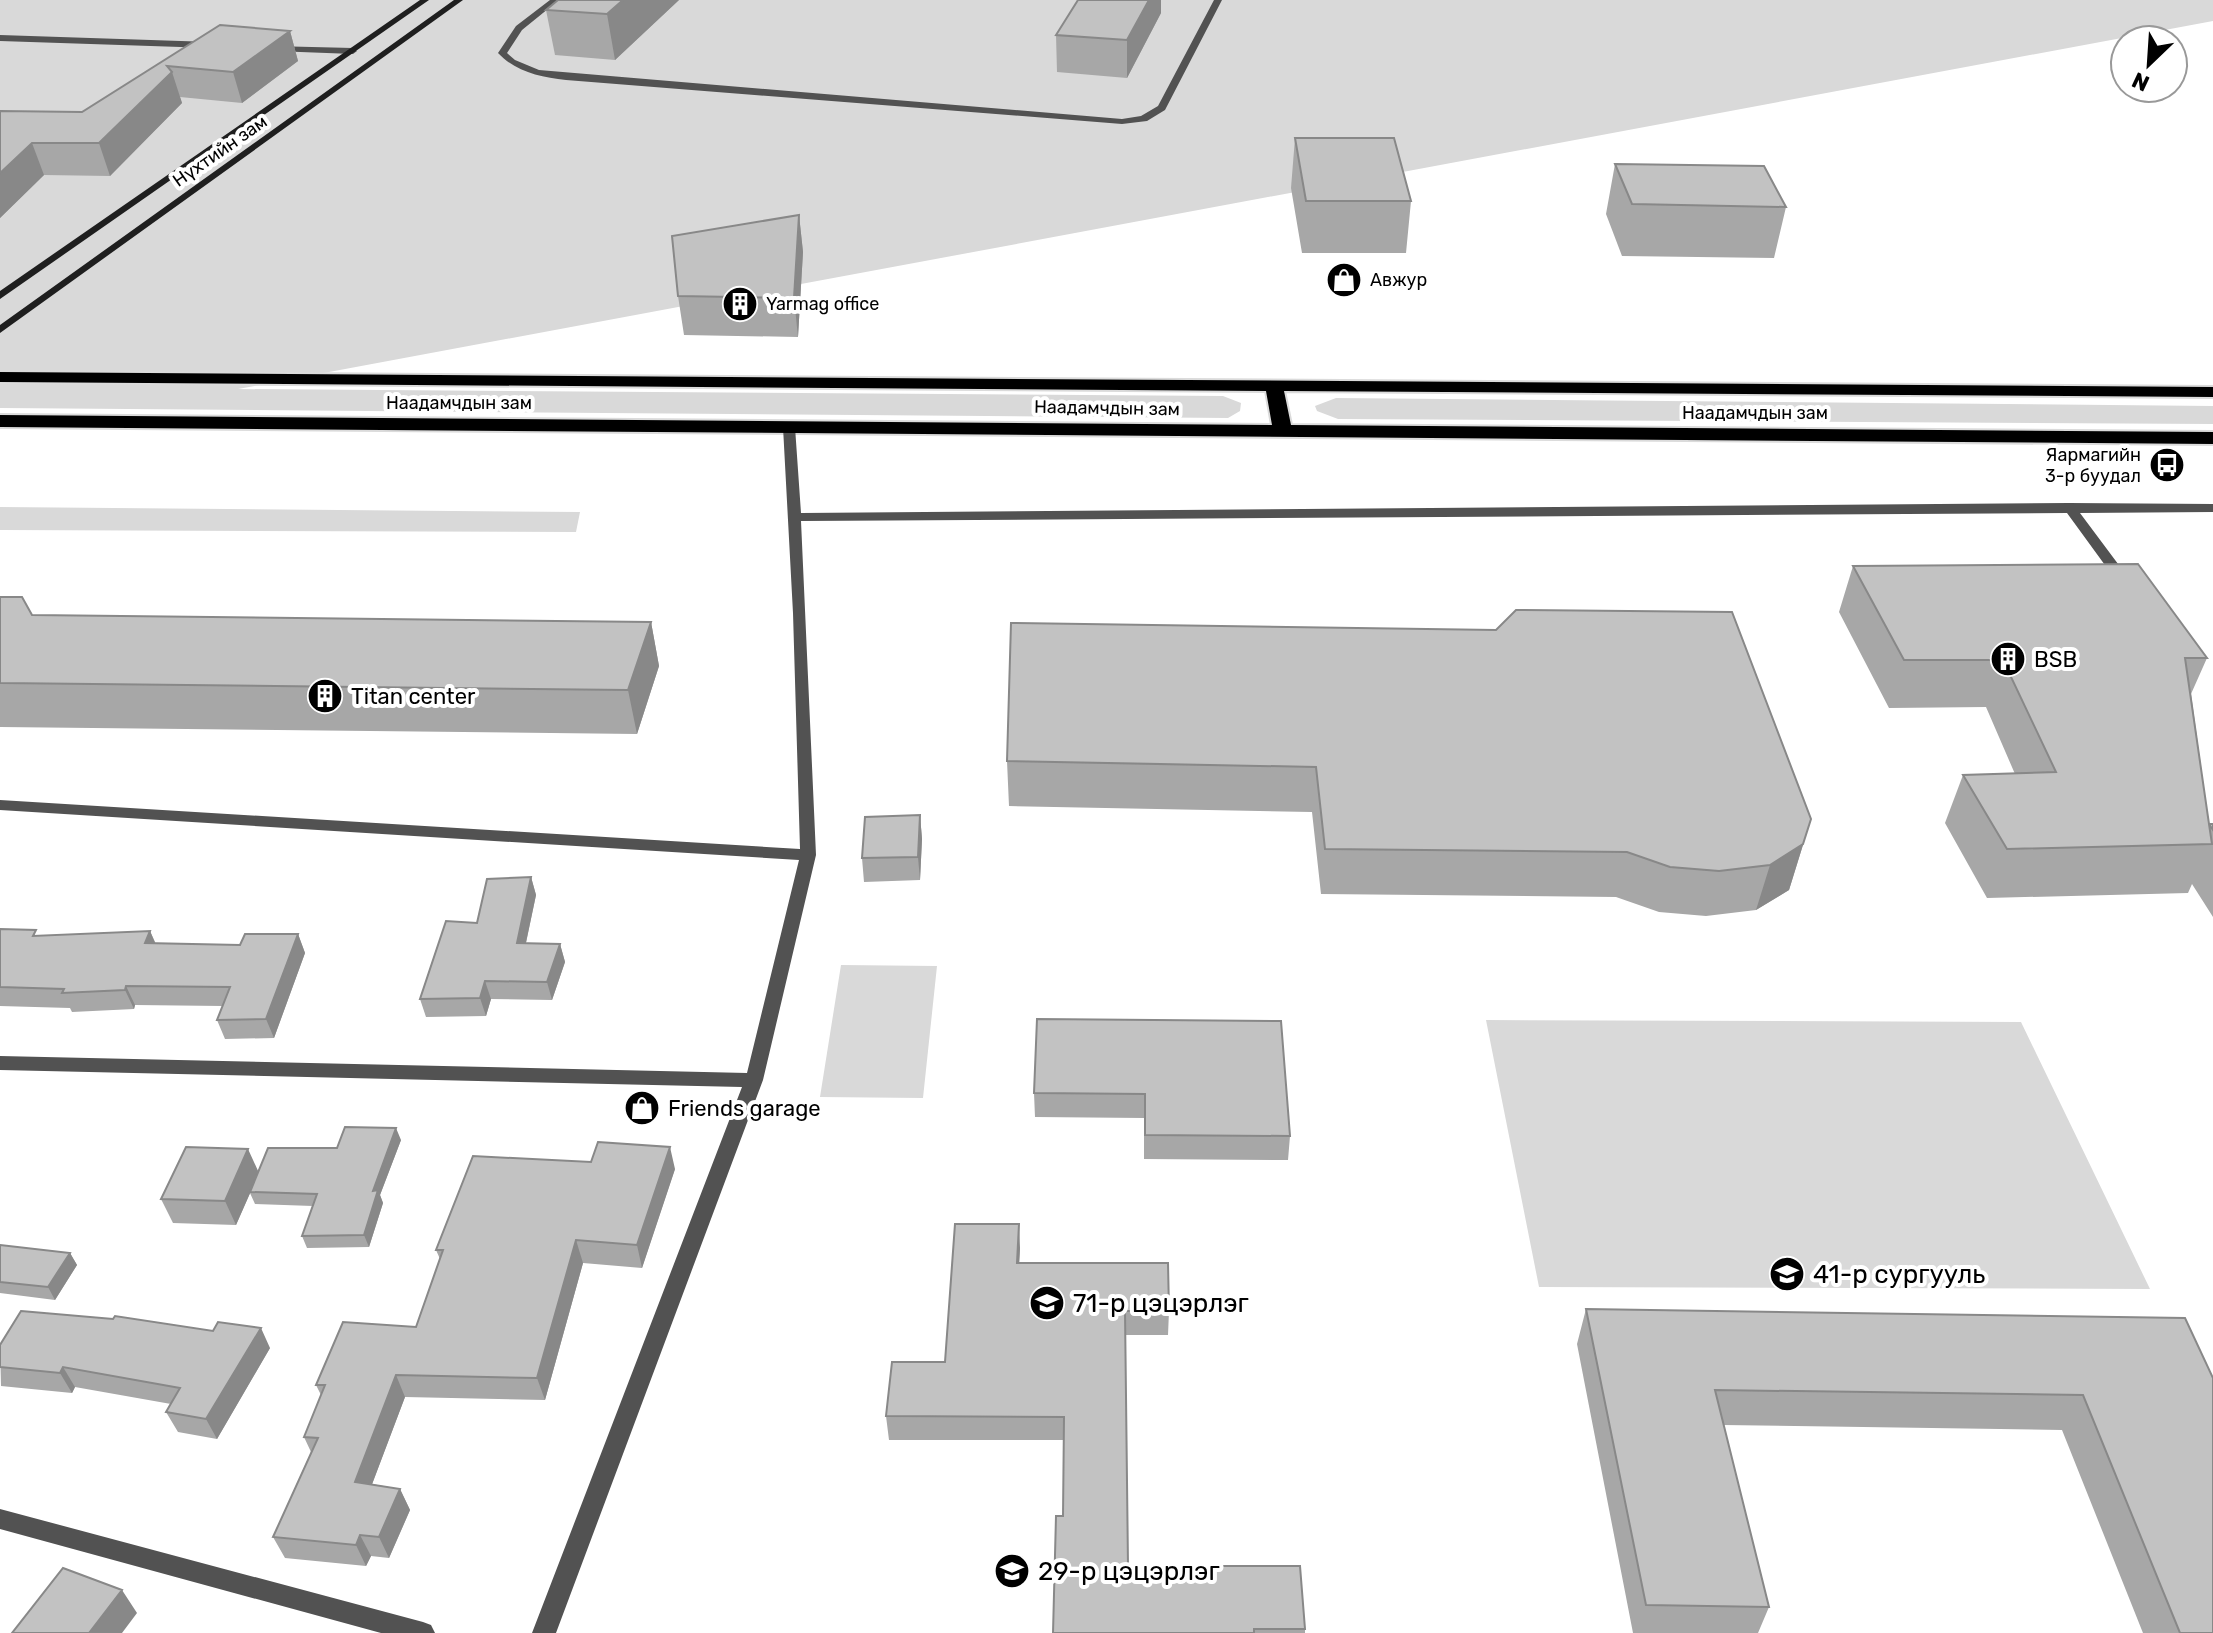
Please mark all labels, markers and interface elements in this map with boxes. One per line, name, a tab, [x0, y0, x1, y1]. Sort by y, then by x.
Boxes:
north arrow	[2109, 24, 2189, 104]
text: N	[2128, 66, 2154, 97]
street label: Нүхтийн зам	[169, 110, 271, 192]
shop icon: Авжур	[1325, 261, 1363, 299]
place label: Авжур	[1370, 269, 1427, 291]
building icon: Yarmag office	[721, 285, 759, 323]
place label: Yarmag office	[766, 293, 879, 315]
street label: Наадамчдын зам	[386, 392, 532, 414]
street label: Наадамчдын зам	[1034, 396, 1180, 420]
street label: Наадамчдын зам	[1682, 402, 1828, 424]
place label: Яармагийн 3-р буудал	[2045, 444, 2141, 487]
bus stop icon: Яармагийн 3-р буудал	[2148, 446, 2186, 484]
building icon: BSB	[1989, 640, 2027, 678]
place label: BSB	[2034, 646, 2077, 673]
building icon: Titan center	[306, 677, 344, 715]
place label: Titan center	[351, 683, 476, 710]
shop icon: Friends garage	[623, 1089, 661, 1127]
place label: Friends garage	[668, 1095, 821, 1122]
school or university icon: 41-р сургууль	[1768, 1255, 1806, 1293]
place label: 41-р сургууль	[1813, 1259, 1985, 1290]
school or university icon: 71-р цэцэрлэг	[1028, 1284, 1066, 1322]
place label: 71-р цэцэрлэг	[1073, 1288, 1249, 1319]
school or university icon: 29-р цэцэрлэг	[993, 1552, 1031, 1590]
place label: 29-р цэцэрлэг	[1038, 1556, 1220, 1587]

